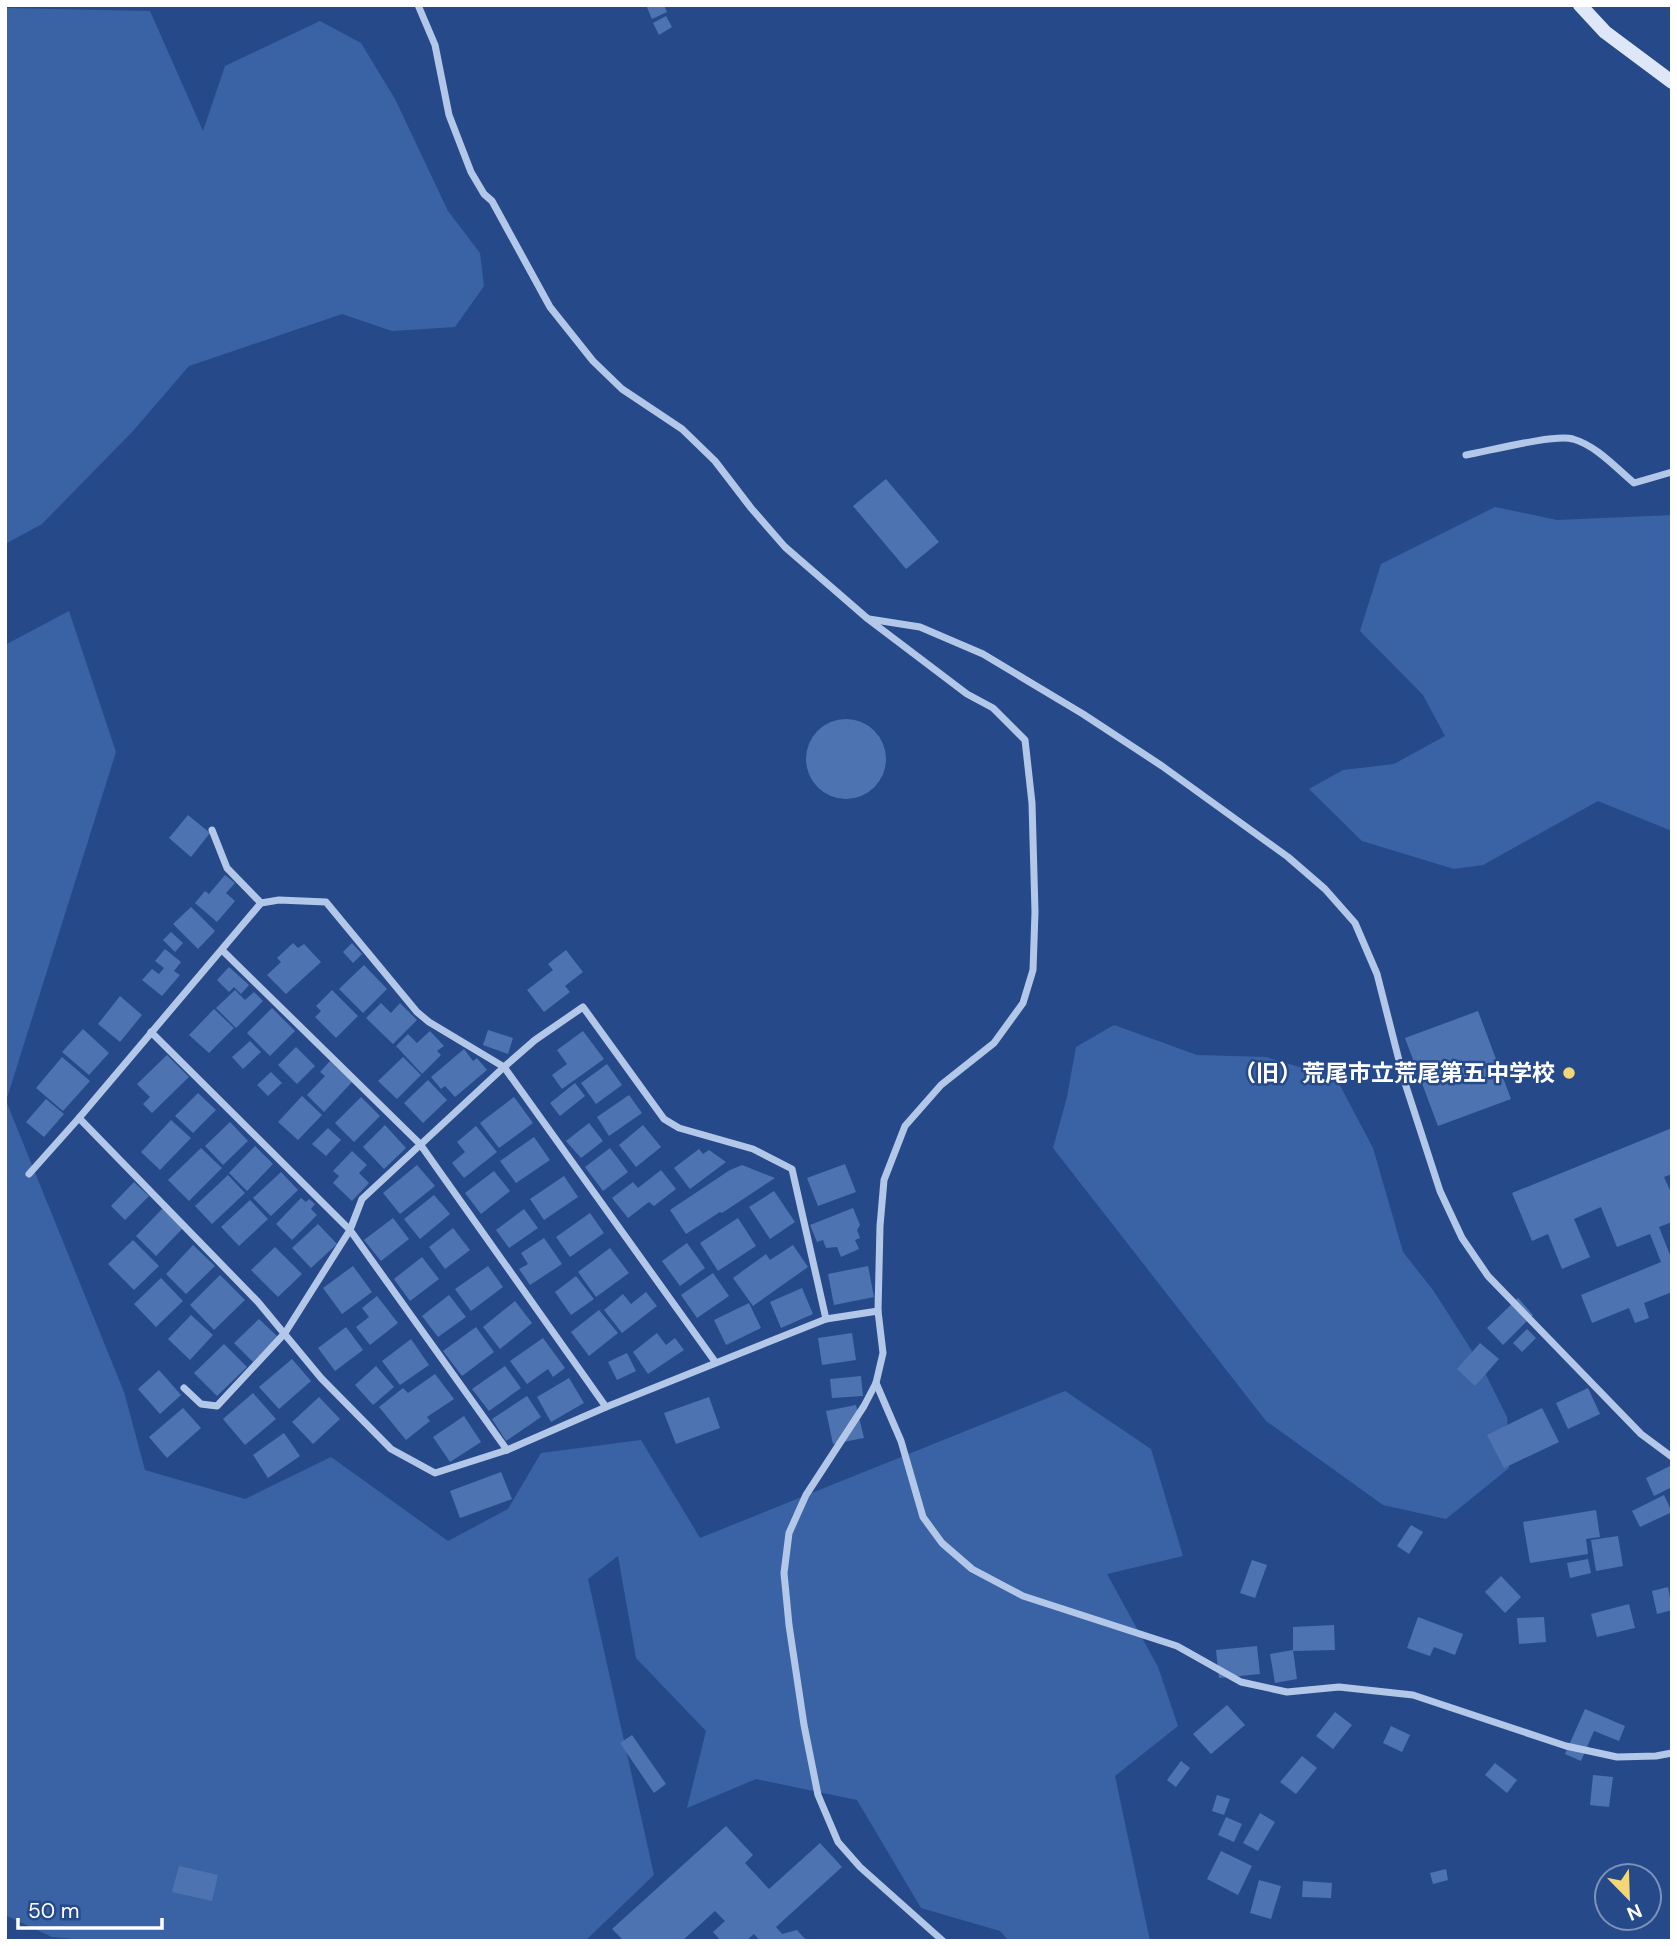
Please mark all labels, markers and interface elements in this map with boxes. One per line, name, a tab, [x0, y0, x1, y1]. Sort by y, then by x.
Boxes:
place label: （旧）荒尾市立荒尾第五中学校	[1233, 1058, 1555, 1088]
marker: （旧）荒尾市立荒尾第五中学校	[1561, 1065, 1577, 1081]
north arrow	[1593, 1862, 1663, 1932]
scale bar	[18, 1886, 161, 1930]
text: 50 m	[28, 1897, 79, 1925]
text: N	[1623, 1898, 1646, 1926]

